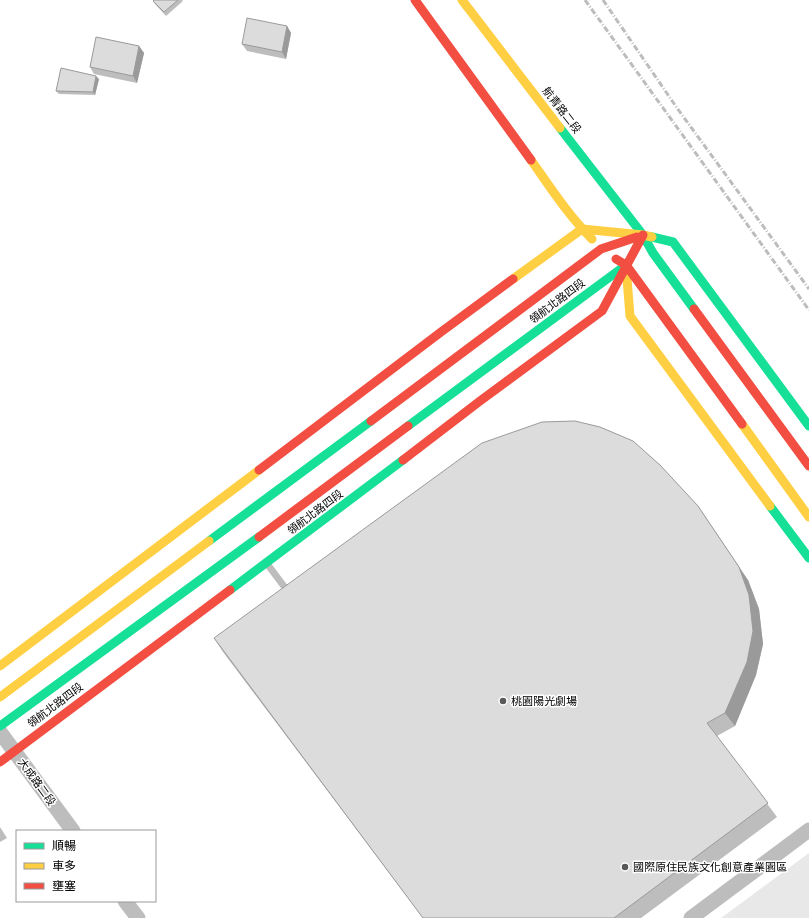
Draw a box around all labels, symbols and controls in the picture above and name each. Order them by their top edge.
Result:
street label: 航青路二段 [540,85,584,136]
street label: 領航北路四段 [527,276,588,326]
street label: 領航北路四段 [285,487,346,537]
street label: 領航北路四段 [25,680,86,730]
place label: 桃園陽光劇場 [511,695,577,708]
marker: 桃園陽光劇場 [498,696,508,706]
street label: 大成路二段 [15,756,58,808]
legend [16,830,156,902]
text: 順暢 [52,839,76,853]
text: 車多 [52,859,76,873]
place label: 國際原住民族文化創意產業園區 [633,861,787,874]
marker: 國際原住民族文化創意產業園區 [620,862,630,872]
text: 壅塞 [52,879,76,893]

